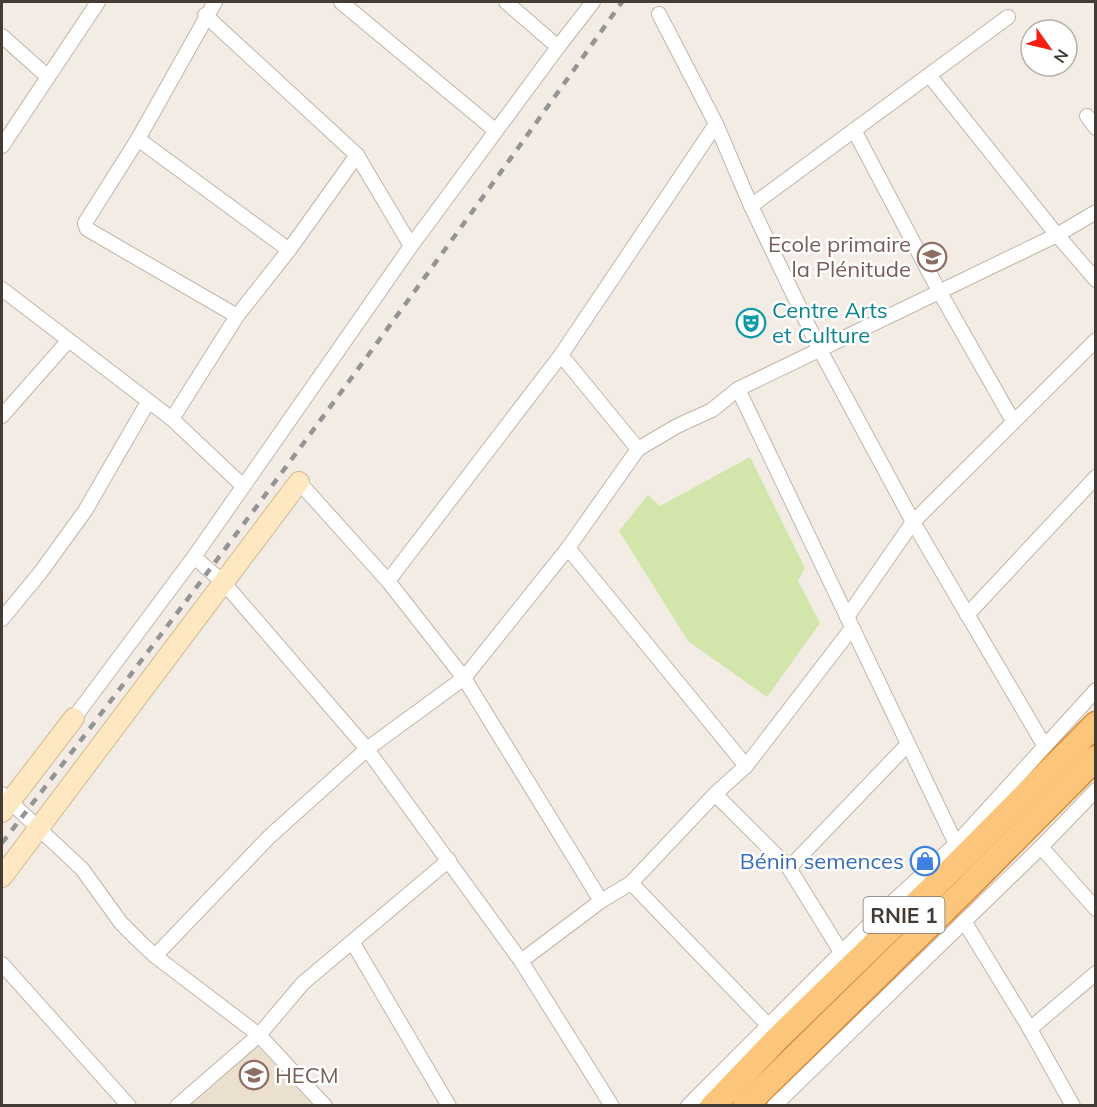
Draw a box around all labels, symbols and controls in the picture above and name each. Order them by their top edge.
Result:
north arrow [1019,18,1079,78]
text: N [1050,46,1073,67]
place label: Ecole primaire la Plénitude [768,230,911,283]
school or university icon: Ecole primaire la Plénitude [916,241,948,273]
place label: Centre Arts et Culture [772,296,888,349]
theatre icon: Centre Arts et Culture [735,307,767,339]
shop icon: Bénin semences [909,845,941,877]
place label: Bénin semences [740,847,904,875]
road number: RNIE 1 [864,897,944,933]
school or university icon: HECM [238,1059,270,1091]
place label: HECM [275,1061,339,1089]

